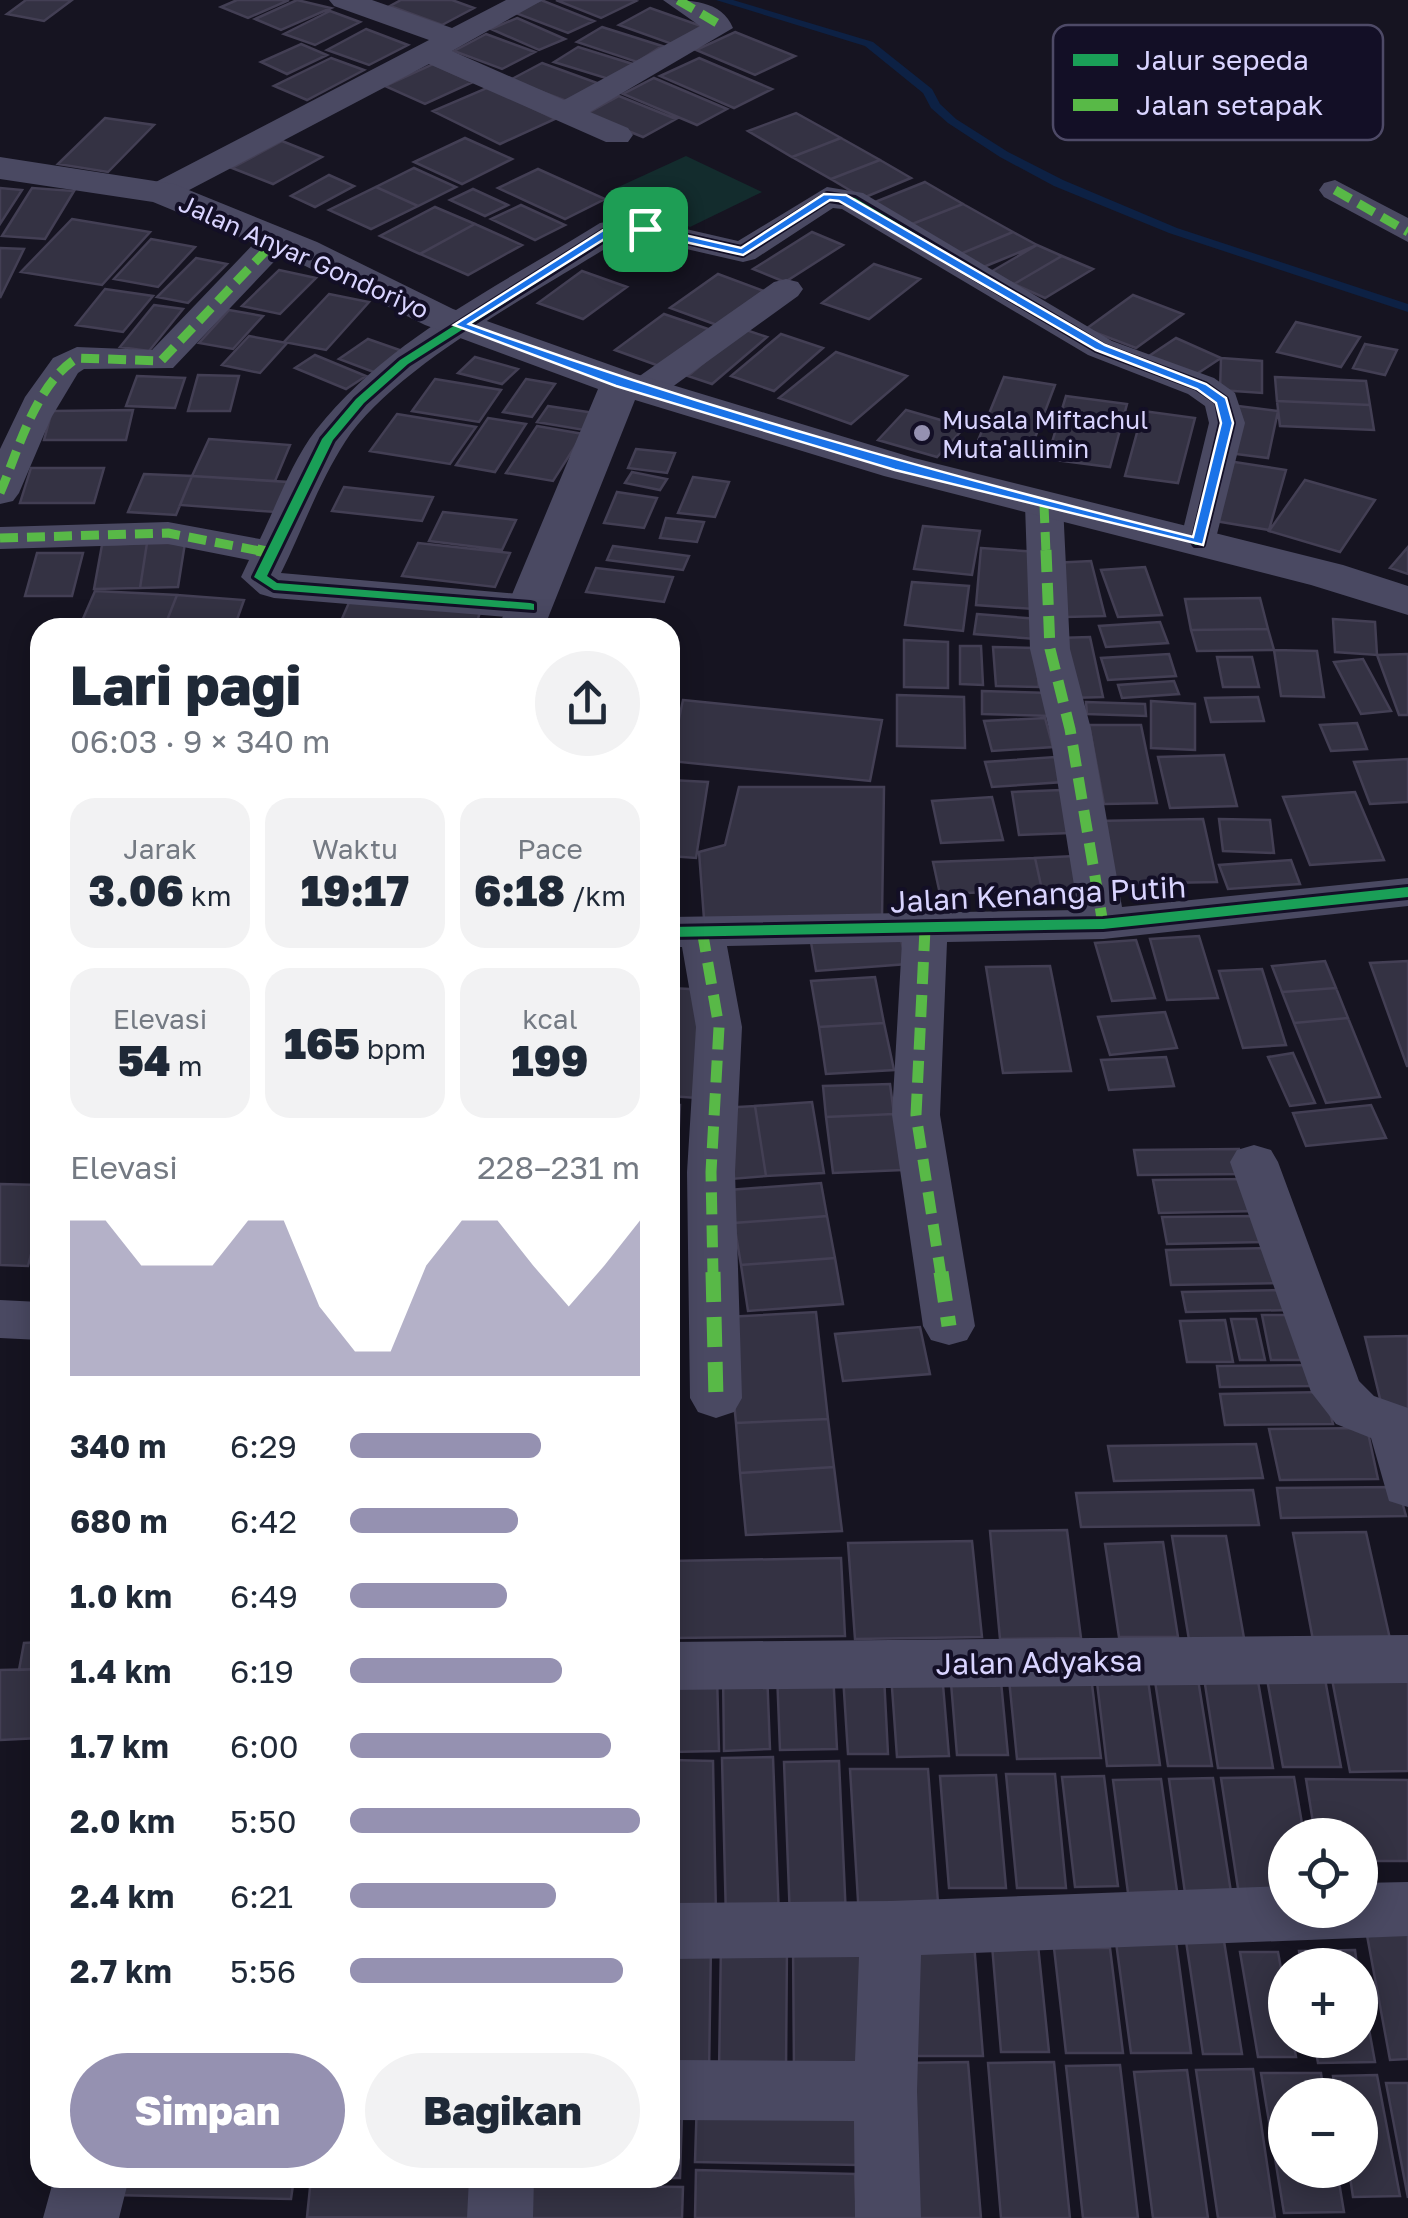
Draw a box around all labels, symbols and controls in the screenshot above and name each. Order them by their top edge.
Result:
legend [1053,25,1383,140]
text: Jalur sepeda [1136,43,1309,76]
text: Jalan setapak [1136,88,1324,121]
street label: Jalan Anyar Gondoriyo [174,187,434,325]
pin [603,187,688,272]
icon: arrive [618,202,673,257]
place label: Musala Miftachul Muta'allimin [942,404,1148,464]
marker: Musala Miftachul Muta'allimin [911,422,933,444]
text: Lari pagi [70,651,301,717]
button: share [535,651,640,756]
text: 06:03 · 9 × 340 m [70,722,330,760]
text: Jarak [123,832,197,865]
text: Waktu [312,832,398,865]
text: Pace [517,832,583,865]
text: 3.06 [89,865,184,915]
text: 19:17 [301,865,409,915]
text: 6:18 [474,865,565,915]
street label: Jalan Kenanga Putih [889,868,1187,920]
text: km [184,879,231,912]
text: /km [565,879,626,912]
text: Elevasi [113,1002,207,1035]
text: kcal [522,1002,578,1035]
text: 165 [284,1018,360,1068]
text: bpm [360,1032,426,1065]
text: 54 [118,1035,171,1085]
text: 199 [512,1035,588,1085]
text: m [171,1049,202,1082]
text: Elevasi [70,1148,178,1186]
text: 228–231 m [477,1148,640,1186]
text: 340 m [70,1427,166,1465]
text: 6:29 [230,1427,297,1465]
text: 680 m [70,1502,168,1540]
text: 6:42 [230,1502,297,1540]
text: 1.0 km [70,1577,172,1615]
text: 6:49 [230,1577,298,1615]
street label: Jalan Adyaksa [935,1642,1143,1682]
text: 1.4 km [70,1652,171,1690]
text: 6:19 [230,1652,294,1690]
text: 1.7 km [70,1727,169,1765]
text: 6:00 [230,1727,299,1765]
text: 2.0 km [70,1802,175,1840]
text: 5:50 [230,1802,297,1840]
map controls [1268,1818,1378,2188]
button: locate [1268,1818,1378,1928]
text: 2.4 km [70,1877,174,1915]
text: 6:21 [230,1877,293,1915]
button: + [1268,1948,1378,2058]
text: 2.7 km [70,1952,172,1990]
text: 5:56 [230,1952,296,1990]
button: Simpan [70,2053,345,2168]
button: Bagikan [365,2053,640,2168]
button: − [1268,2078,1378,2188]

